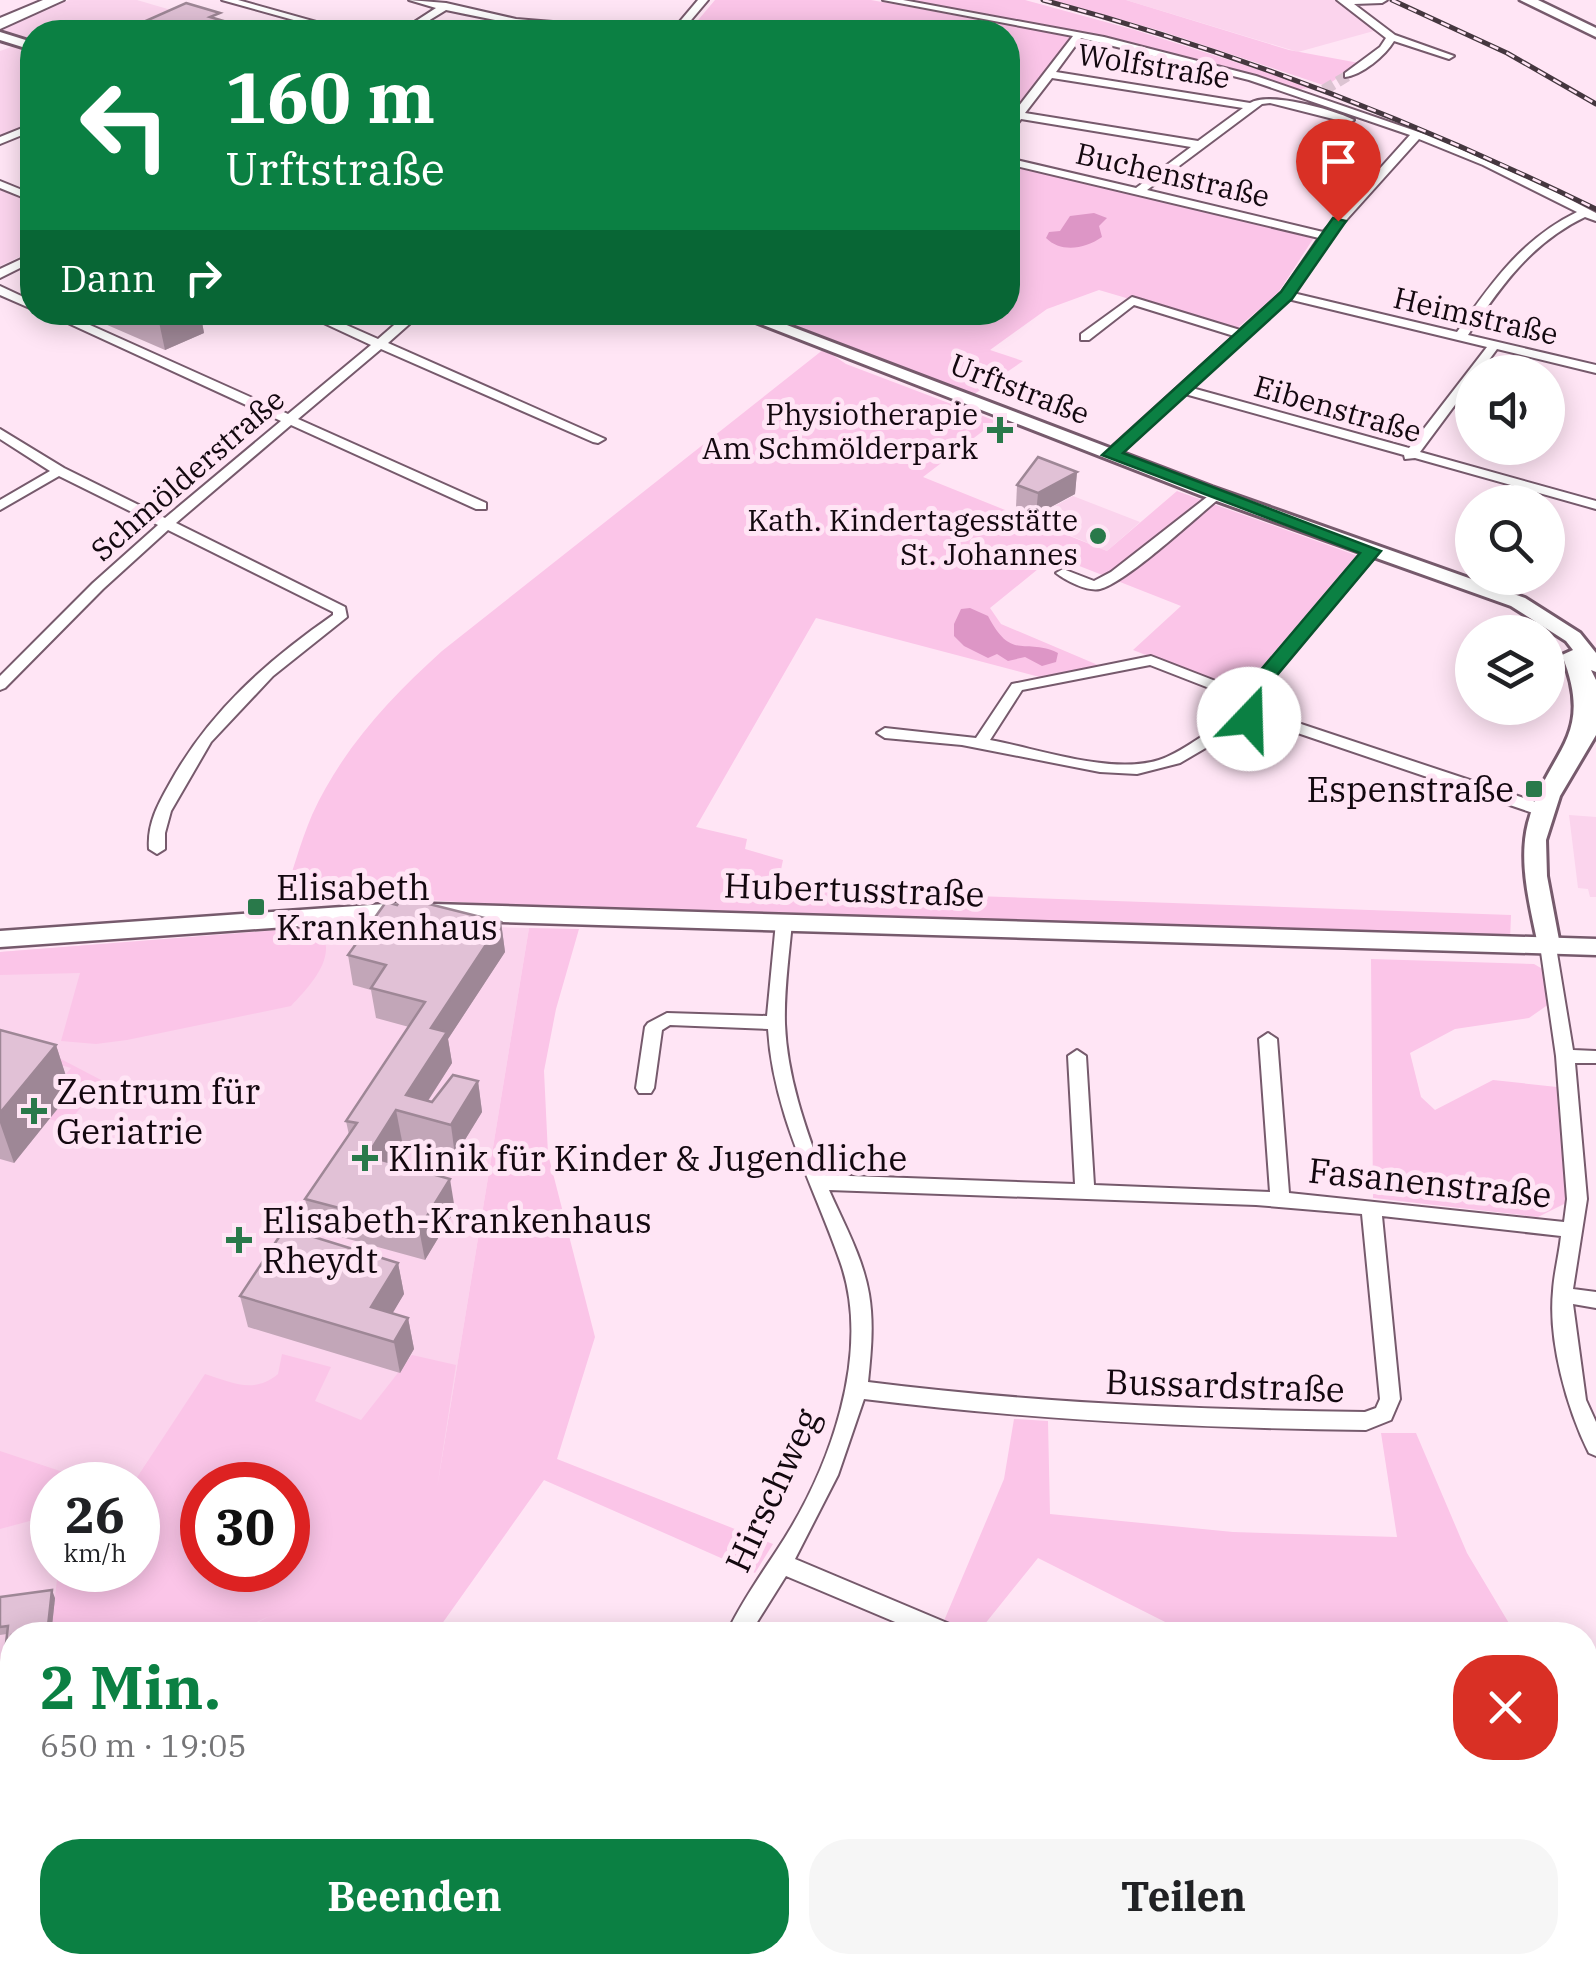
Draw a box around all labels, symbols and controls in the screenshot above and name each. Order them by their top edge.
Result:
street label: Wolfstraße [1075,34,1233,96]
text: 160 m [225,51,435,142]
icon: left [60,60,190,190]
pin [1296,119,1381,222]
street label: Buchenstraße [1072,133,1274,215]
icon: arrive [1311,134,1366,189]
text: Urftstraße [225,139,445,197]
icon: right [176,250,231,305]
text: Dann [60,253,156,302]
street label: Heimstraße [1390,277,1562,353]
street label: Urftstraße [945,344,1095,432]
map controls [1455,355,1565,725]
button: sound [1455,355,1565,465]
street label: Eibenstraße [1250,366,1426,450]
street label: Schmölderstraße [82,379,292,569]
place label: Physiotherapie Am Schmölderpark [702,394,978,467]
marker: Physiotherapie Am Schmölderpark [987,417,1013,443]
button: search [1455,485,1565,595]
place label: Kath. Kindertagesstätte St. Johannes [747,500,1078,573]
marker: Kath. Kindertagesstätte St. Johannes [1087,525,1109,547]
button: layers [1455,615,1565,725]
position arrow [1197,667,1301,771]
place label: Espenstraße [1307,766,1514,812]
marker: Espenstraße [1523,778,1545,800]
street label: Hubertusstraße [723,861,985,917]
place label: Elisabeth Krankenhaus [276,864,498,950]
marker: Elisabeth Krankenhaus [245,896,267,918]
place label: Zentrum für Geriatrie [56,1068,261,1154]
marker: Zentrum für Geriatrie [21,1098,47,1124]
place label: Klinik für Kinder & Jugendliche [388,1135,907,1181]
marker: Klinik für Kinder & Jugendliche [352,1145,378,1171]
street label: Fasanenstraße [1306,1146,1554,1218]
place label: Elisabeth-Krankenhaus Rheydt [262,1197,652,1283]
marker: Elisabeth-Krankenhaus Rheydt [226,1227,252,1253]
street label: Bussardstraße [1104,1358,1346,1412]
street label: Hirschweg [714,1401,830,1579]
speed limit sign: 30 [180,1462,310,1592]
text: 26 [65,1482,125,1547]
text: km/h [63,1536,127,1569]
text: 2 Min. [40,1647,221,1726]
button: close [1453,1655,1558,1760]
text: 650 m · 19:05 [40,1724,247,1766]
button: Beenden [40,1839,789,1954]
button: Teilen [809,1839,1558,1954]

